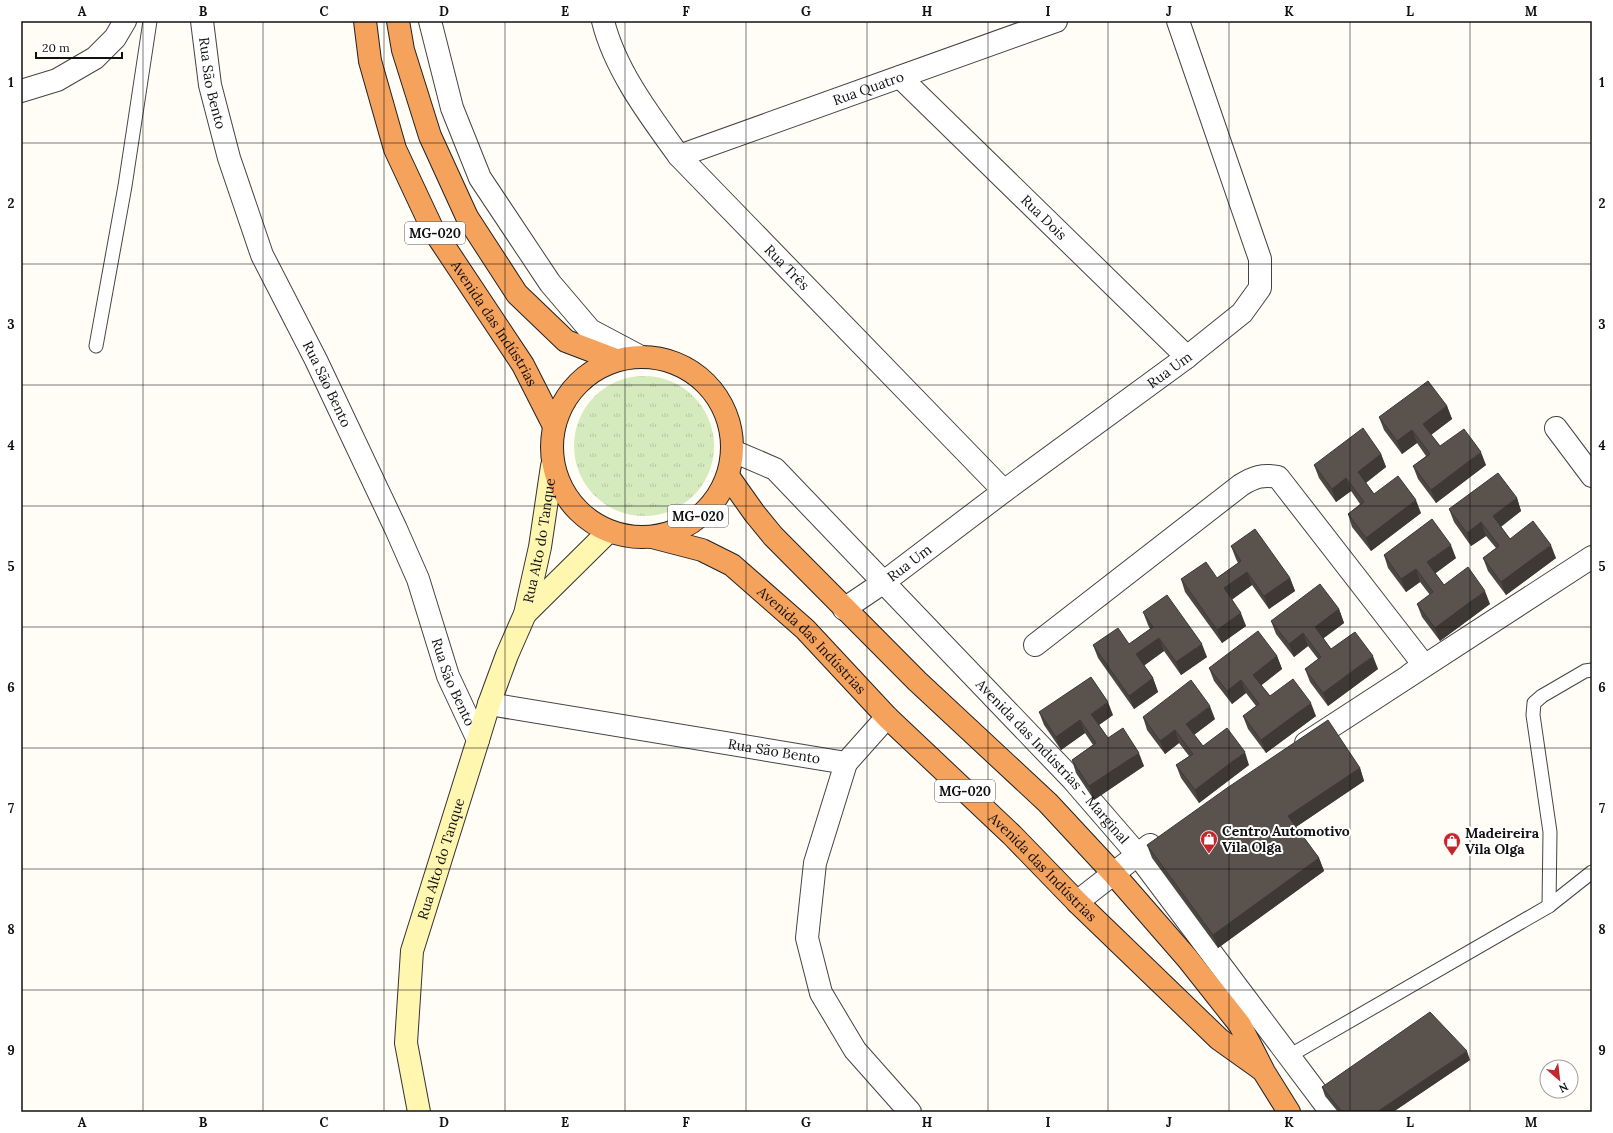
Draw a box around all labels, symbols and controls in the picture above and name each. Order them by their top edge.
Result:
text: A [78,3,87,20]
text: B [199,3,208,20]
text: C [320,3,329,20]
text: D [439,3,449,20]
text: E [561,3,569,20]
text: F [682,3,690,20]
text: G [801,3,811,20]
text: H [922,3,932,20]
text: I [1045,3,1051,20]
text: J [1166,3,1172,20]
text: K [1284,3,1294,20]
text: L [1406,3,1414,20]
text: M [1525,3,1538,20]
scale bar [36,34,122,60]
street label: Rua São Bento [195,36,230,131]
text: 20 m [42,40,70,55]
street label: Rua Quatro [830,67,906,109]
text: 1 [8,74,14,91]
text: 1 [1599,74,1605,91]
street label: Rua Dois [1017,191,1071,244]
text: 2 [8,195,15,212]
text: 2 [1599,195,1606,212]
road number: MG-020 [405,222,465,244]
street label: Rua Três [761,241,813,294]
street label: Avenida das Indústrias [447,256,541,389]
text: 3 [7,316,15,333]
text: 3 [1598,316,1606,333]
street label: Rua São Bento [299,338,355,430]
street label: Rua Um [1144,347,1196,392]
text: 4 [7,437,15,454]
text: 4 [1598,437,1606,454]
street label: Rua Alto do Tanque [519,476,559,605]
road number: MG-020 [668,505,728,527]
street label: Rua Um [883,540,935,585]
text: 5 [7,558,15,575]
text: 5 [1598,558,1606,575]
street label: Avenida das Indústrias [753,582,870,698]
street label: Rua São Bento [428,636,479,729]
street label: Avenida das Indústrias - Marginal [971,675,1133,848]
text: 6 [7,679,15,696]
text: 6 [1598,679,1606,696]
street label: Rua São Bento [727,735,822,768]
road number: MG-020 [935,780,995,802]
street label: Rua Alto do Tanque [413,795,468,922]
text: 7 [8,800,14,817]
text: 7 [1599,800,1605,817]
street label: Avenida das Indústrias [984,808,1101,925]
place label: Centro Automotivo Vila Olga [1222,822,1350,856]
place label: Madeireira Vila Olga [1465,824,1540,858]
shop icon: Centro Automotivo Vila Olga [1199,829,1219,854]
shop icon: Madeireira Vila Olga [1442,831,1462,856]
text: 8 [7,921,15,938]
text: 8 [1598,921,1606,938]
text: 9 [7,1042,15,1059]
text: 9 [1598,1042,1606,1059]
north arrow [1539,1059,1579,1099]
text: N [1556,1080,1571,1096]
text: A [78,1114,87,1131]
text: B [199,1114,208,1131]
text: C [320,1114,329,1131]
text: D [439,1114,449,1131]
text: E [561,1114,569,1131]
text: F [682,1114,690,1131]
text: G [801,1114,811,1131]
text: H [922,1114,932,1131]
text: I [1045,1114,1051,1131]
text: J [1166,1114,1172,1131]
text: K [1284,1114,1294,1131]
text: L [1406,1114,1414,1131]
text: M [1525,1114,1538,1131]

